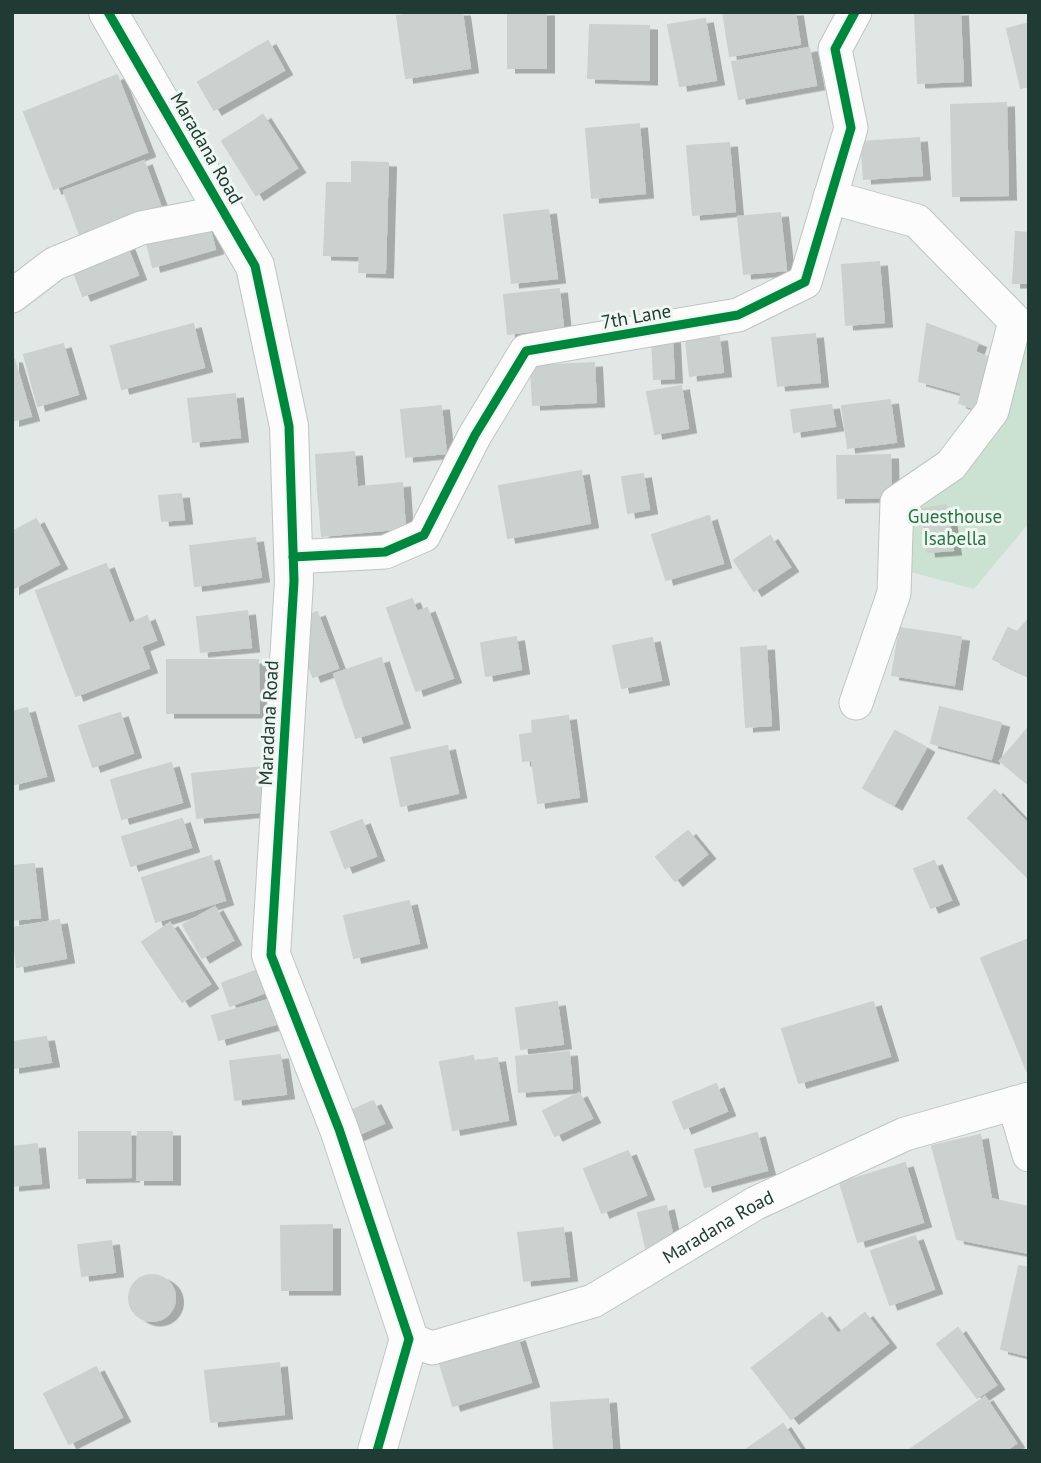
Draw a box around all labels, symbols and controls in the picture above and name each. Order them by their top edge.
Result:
street label: Maradana Road [165,88,249,208]
street label: 7th Lane [599,298,673,334]
park label: Guesthouse Isabella [908,504,1002,550]
street label: Maradana Road [253,660,283,786]
street label: Maradana Road [658,1185,777,1269]

